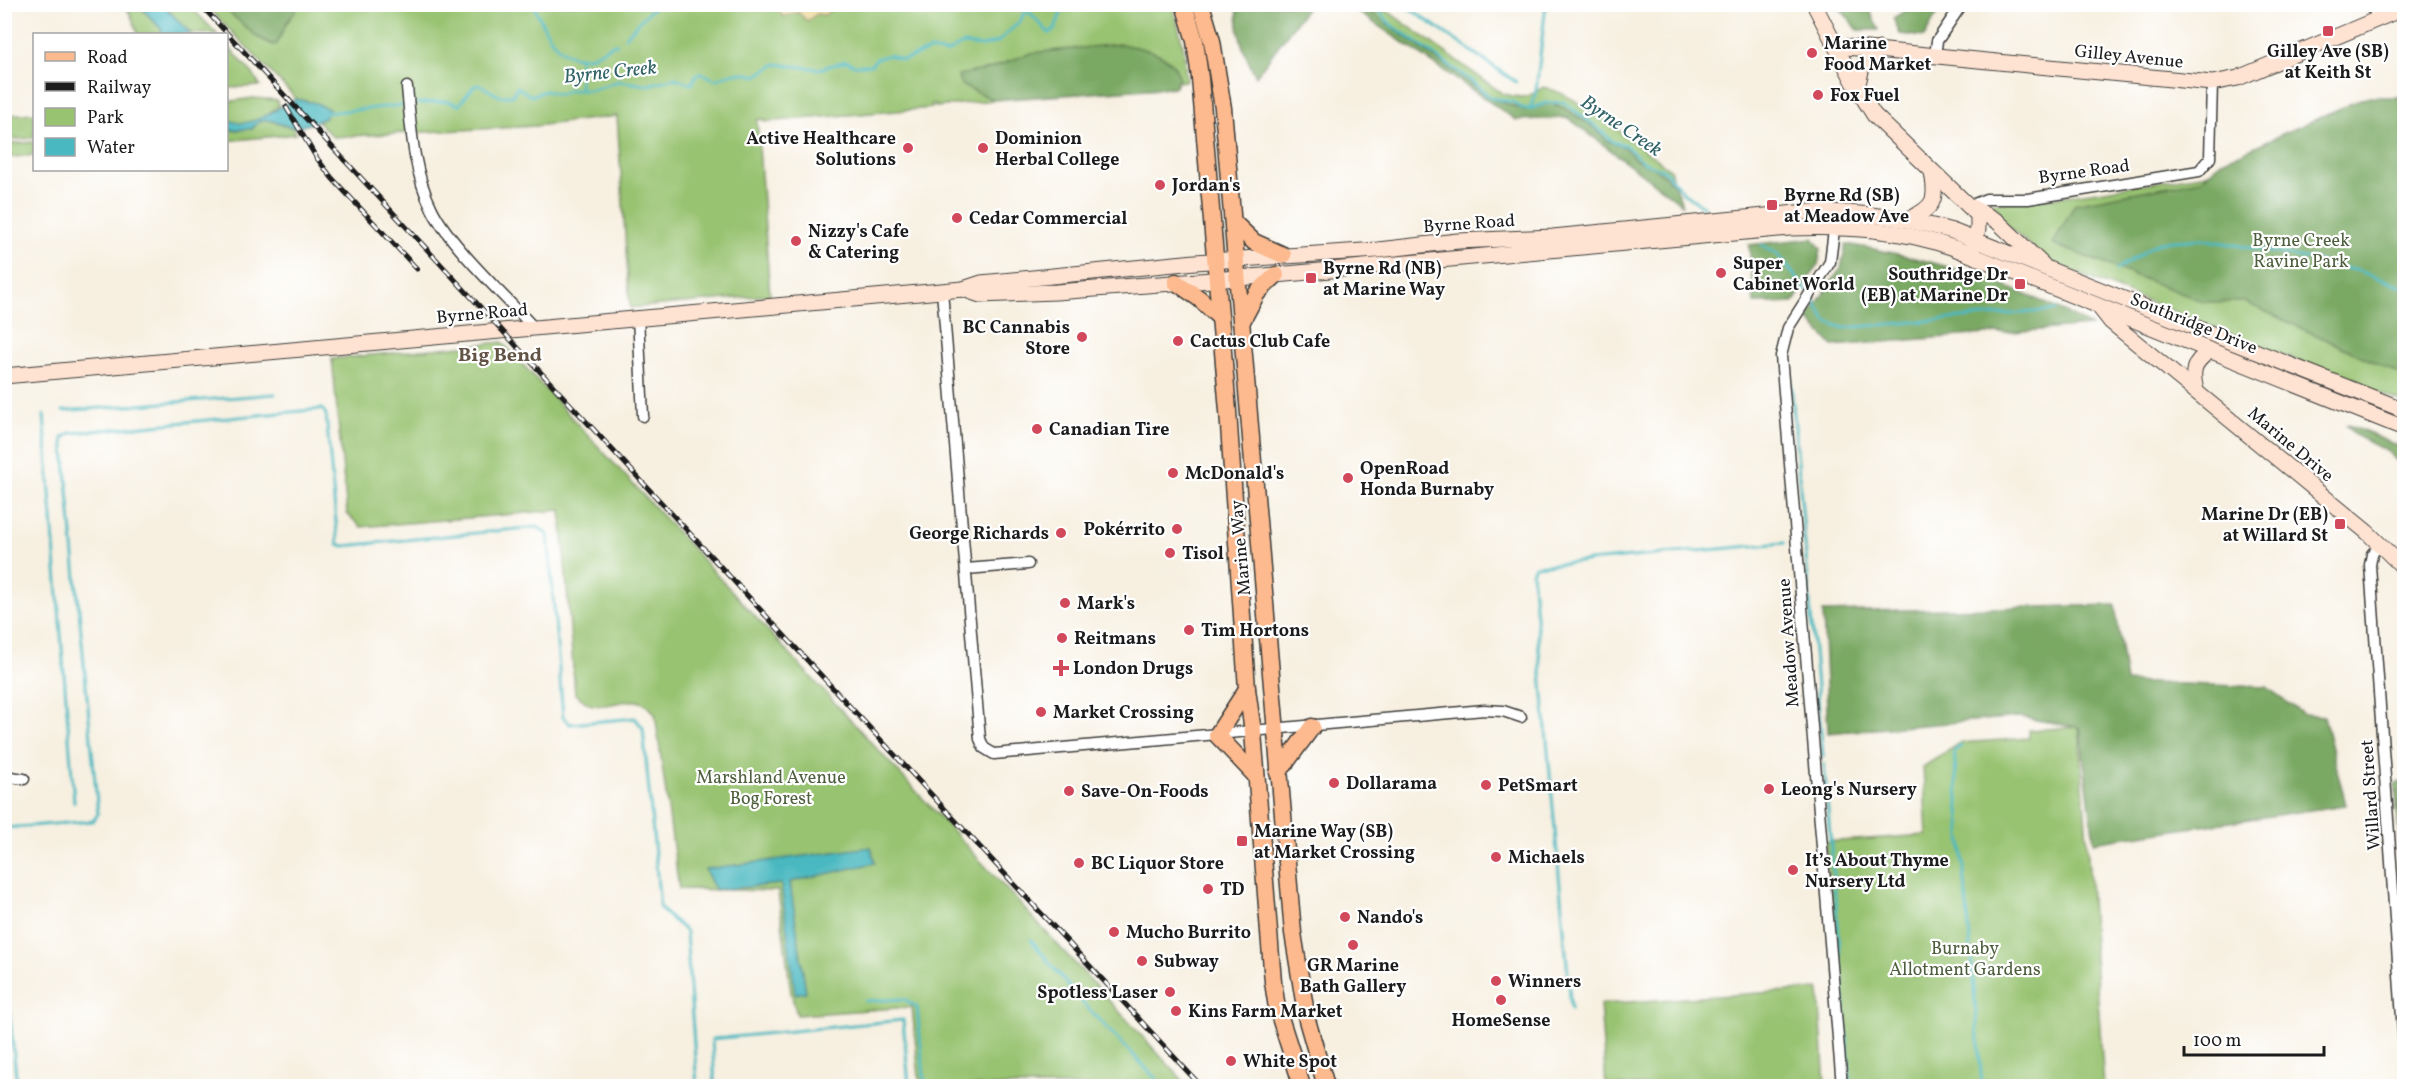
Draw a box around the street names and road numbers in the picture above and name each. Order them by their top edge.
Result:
street label: Gilley Avenue [2073,39,2185,76]
street label: Byrne Road [2037,154,2132,191]
street label: Byrne Road [1422,209,1516,240]
street label: Southridge Drive [2126,287,2261,361]
street label: Byrne Road [435,298,529,331]
street label: Marine Drive [2242,402,2338,489]
street label: Marine Way [1225,499,1258,597]
street label: Meadow Avenue [1773,578,1806,708]
street label: Willard Street [2355,739,2388,851]

